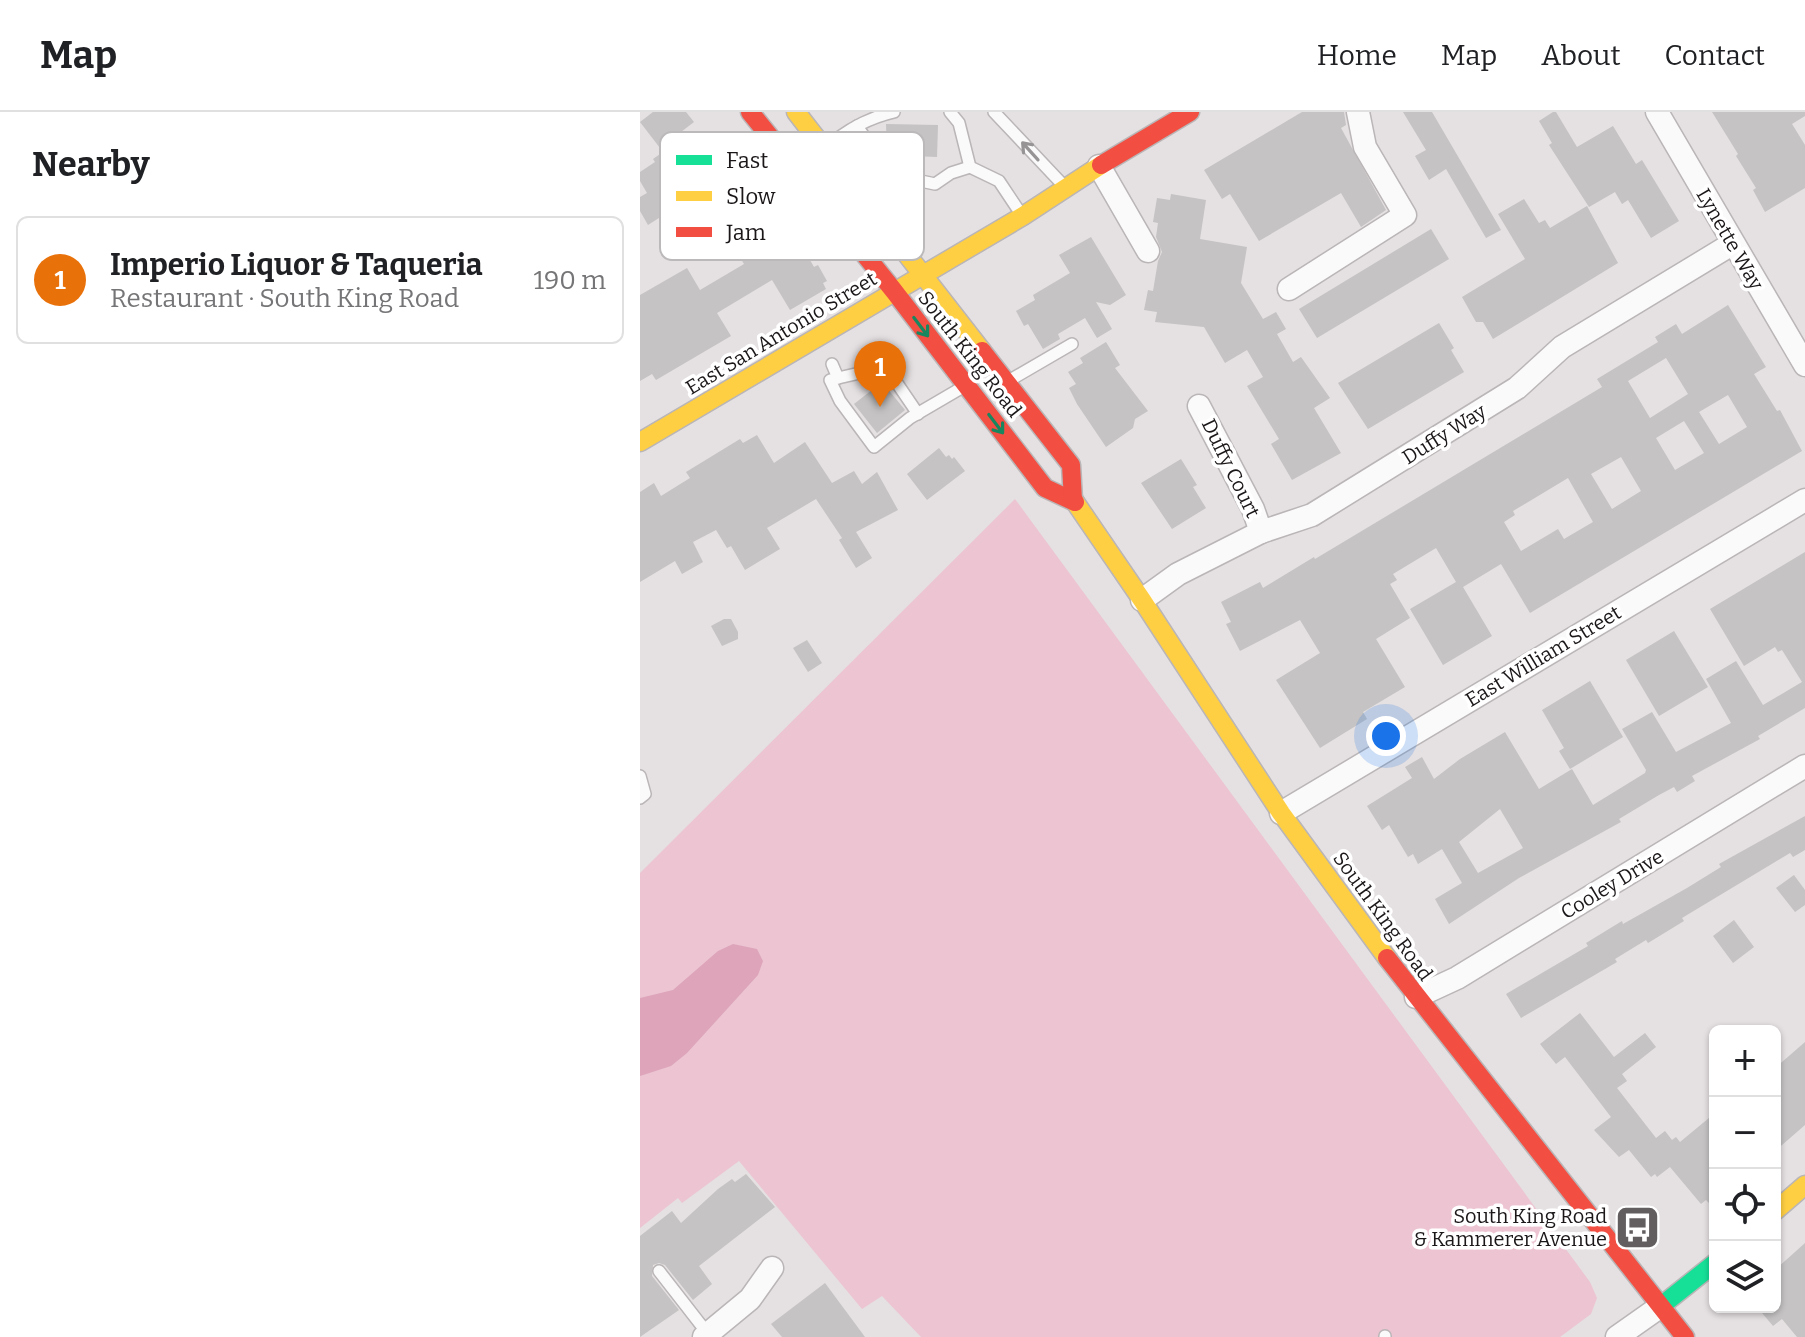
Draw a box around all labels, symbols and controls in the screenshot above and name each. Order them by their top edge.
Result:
text: Map [40,32,117,78]
text: Home [1317,39,1397,72]
text: Map [1441,39,1497,72]
text: About [1541,39,1621,72]
text: Contact [1665,39,1765,72]
legend [660,132,924,260]
one-way arrow [1021,142,1039,162]
text: Nearby [32,144,150,185]
text: Fast [726,147,768,174]
text: Slow [726,183,776,210]
street label: Lynette Way [1691,184,1769,294]
text: Jam [725,219,766,246]
text: Imperio Liquor & Taqueria [110,247,483,283]
text: 1 [54,265,66,296]
text: 190 m [534,265,606,296]
street label: East San Antonio Street [681,266,881,400]
text: Restaurant · South King Road [110,283,459,314]
street label: South King Road [913,286,1027,422]
one-way arrow [913,316,930,337]
pin: 1 [854,341,906,407]
street label: Duffy Way [1398,399,1491,469]
one-way arrow [988,413,1005,435]
street label: Duffy Court [1197,415,1265,521]
street label: East William Street [1461,600,1625,712]
your location [1366,716,1406,756]
street label: Cooley Drive [1556,844,1668,924]
street label: South King Road [1328,847,1438,985]
map controls [1709,1025,1781,1313]
button: + [1709,1025,1781,1097]
button: − [1709,1097,1781,1169]
button: locate [1709,1169,1781,1241]
bus stop icon: South King Road & Kammerer Avenue [1614,1203,1662,1251]
place label: South King Road & Kammerer Avenue [1413,1204,1607,1251]
button: layers [1709,1241,1781,1313]

